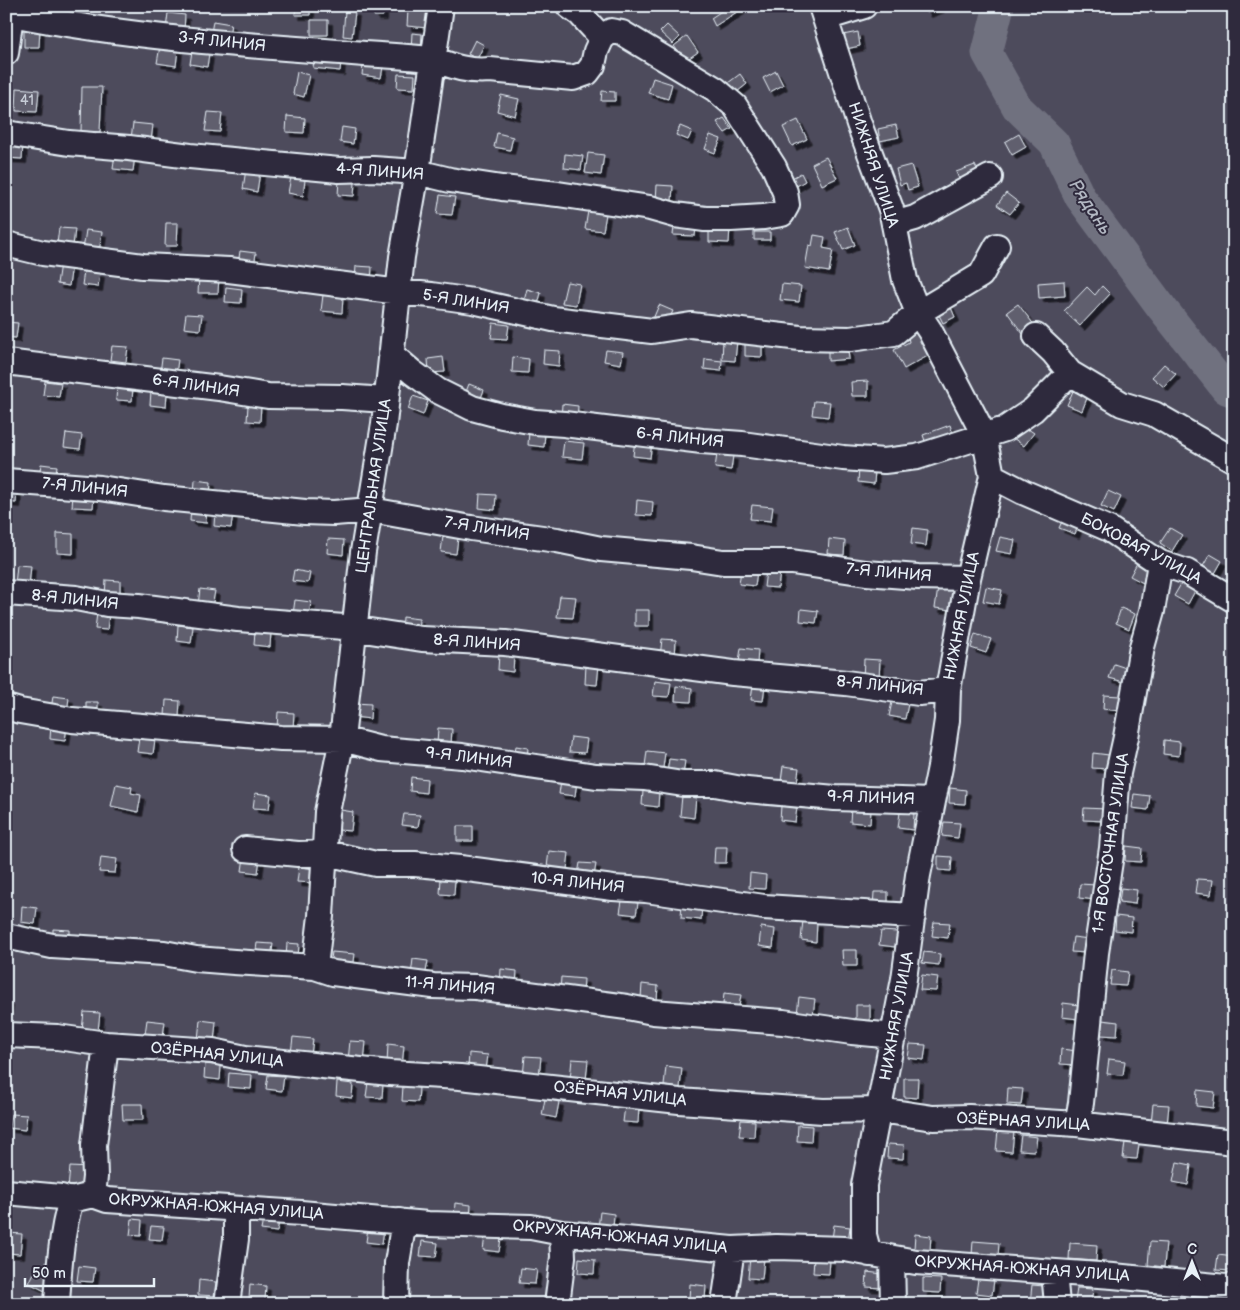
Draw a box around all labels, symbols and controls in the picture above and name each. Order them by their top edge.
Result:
street label: 3-Я ЛИНИЯ [177,28,267,56]
house number: 41 [20,92,34,109]
street label: НИЖНЯЯ УЛИЦА [844,100,902,230]
street label: 4-Я ЛИНИЯ [335,159,425,185]
water label: Рядань [1064,175,1116,239]
street label: 5-Я ЛИНИЯ [421,286,511,318]
street label: 6-Я ЛИНИЯ [151,370,241,402]
street label: ЦЕНТРАЛЬНАЯ УЛИЦА [352,397,396,574]
street label: 6-Я ЛИНИЯ [635,424,725,452]
street label: 7-Я ЛИНИЯ [41,474,129,502]
street label: БОКОВАЯ УЛИЦА [1077,509,1205,589]
street label: 7-Я ЛИНИЯ [443,513,531,545]
street label: НИЖНЯЯ УЛИЦА [940,550,984,682]
street label: 7-Я ЛИНИЯ [845,560,933,586]
street label: 8-Я ЛИНИЯ [30,586,120,614]
street label: 8-Я ЛИНИЯ [433,630,521,656]
street label: 8-Я ЛИНИЯ [835,672,925,700]
street label: 9-Я ЛИНИЯ [424,743,514,773]
street label: 1-Я ВОСТОЧНАЯ УЛИЦА [1089,751,1133,934]
street label: 9-Я ЛИНИЯ [827,787,915,809]
street label: 10-Я ЛИНИЯ [530,869,626,897]
street label: НИЖНЯЯ УЛИЦА [876,950,918,1082]
street label: 11-Я ЛИНИЯ [404,973,496,999]
street label: ОЗЁРНАЯ УЛИЦА [150,1038,285,1071]
street label: ОЗЁРНАЯ УЛИЦА [553,1077,688,1110]
street label: ОЗЁРНАЯ УЛИЦА [956,1108,1090,1135]
street label: ОКРУЖНАЯ-ЮЖНАЯ УЛИЦА [108,1190,324,1224]
street label: ОКРУЖНАЯ-ЮЖНАЯ УЛИЦА [512,1216,728,1258]
north arrow [1168,1238,1218,1288]
text: С [1187,1241,1197,1258]
street label: ОКРУЖНАЯ-ЮЖНАЯ УЛИЦА [914,1252,1130,1286]
scale bar [25,1255,154,1287]
text: 50 m [32,1264,66,1283]

